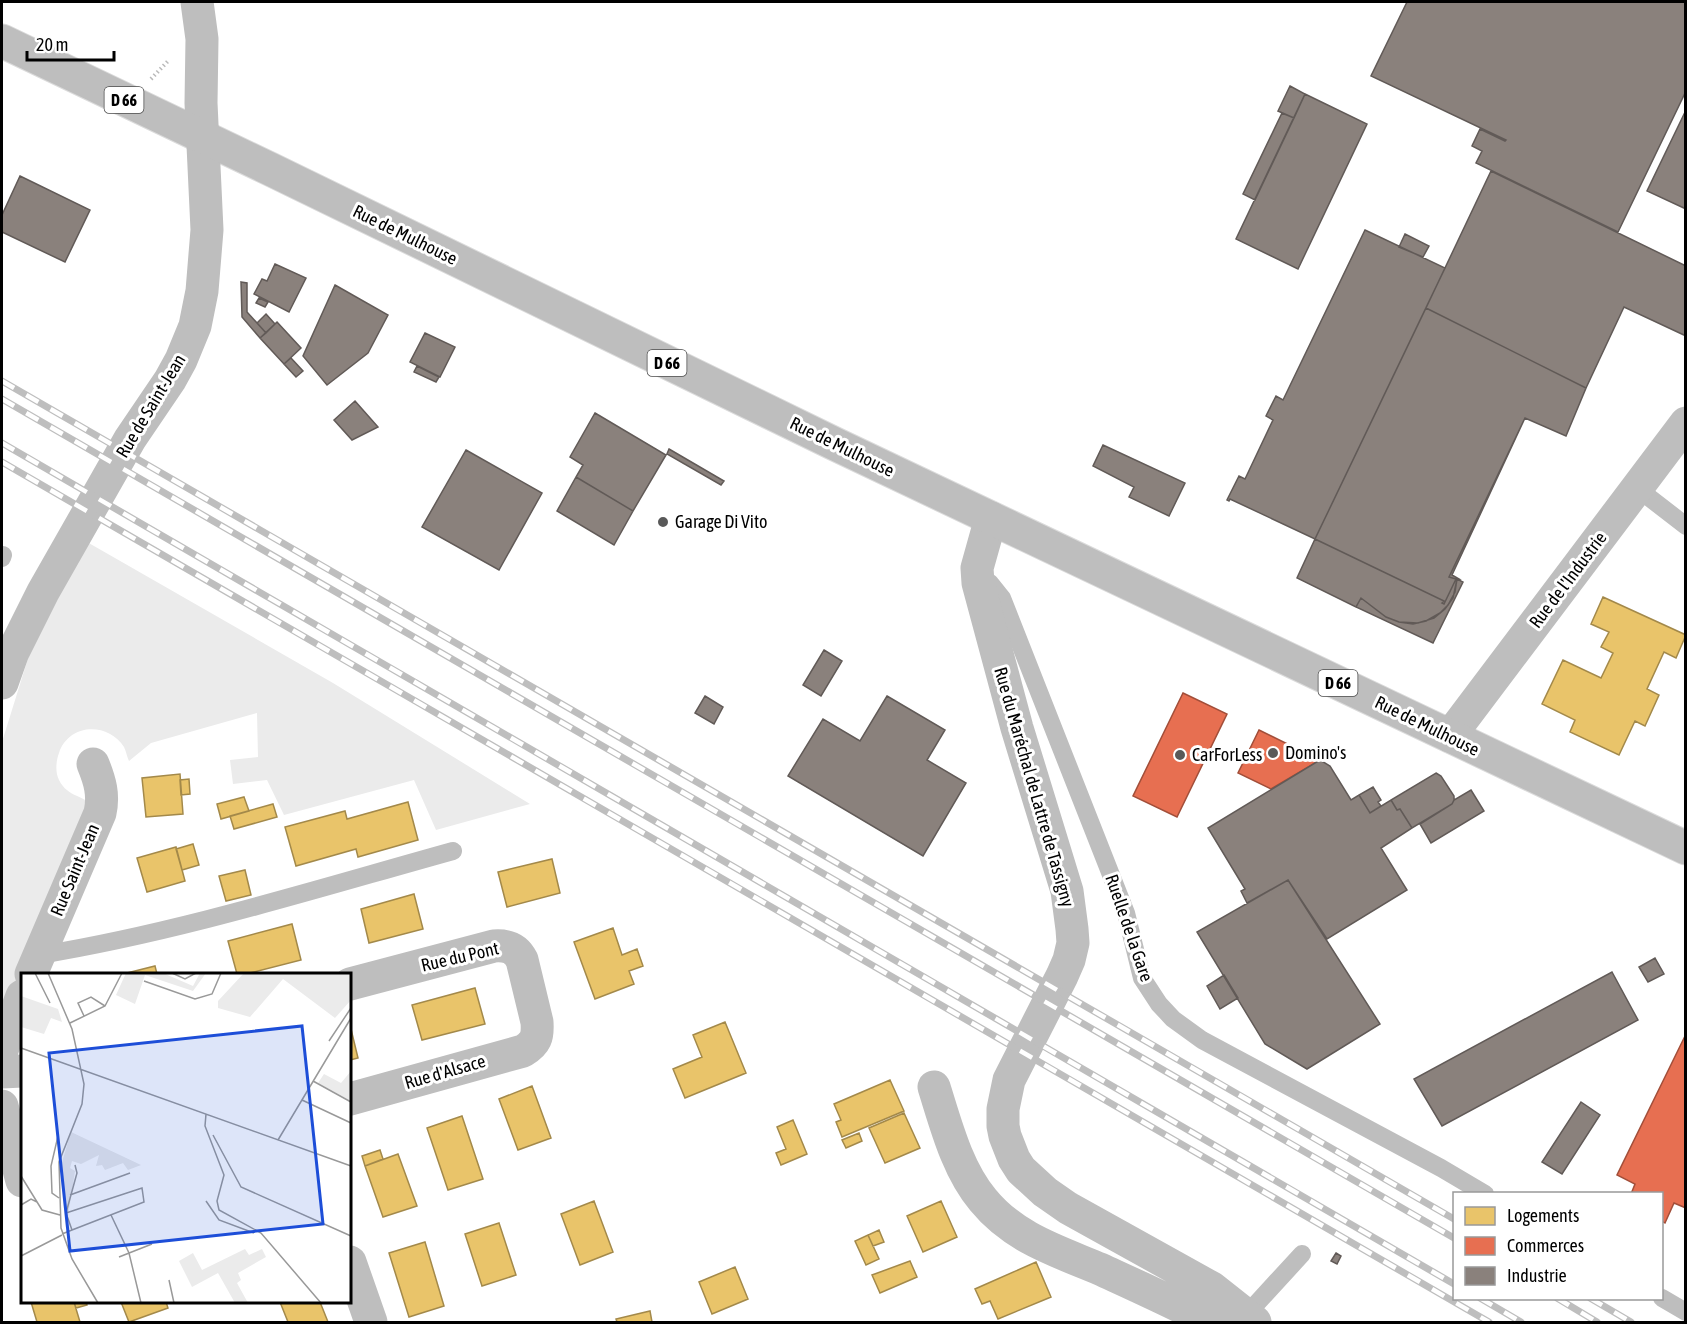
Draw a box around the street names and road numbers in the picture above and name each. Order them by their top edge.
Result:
road number: D 66 [104,87,144,113]
street label: Rue de Mulhouse [350,200,461,269]
street label: Rue de Saint-Jean [111,350,190,461]
road number: D 66 [648,350,686,376]
street label: Rue de Mulhouse [787,412,898,481]
street label: Rue de l'Industrie [1525,527,1611,632]
street label: Rue du Maréchal de Lattre de Tassigny [990,664,1079,909]
road number: D 66 [1318,670,1358,696]
street label: Rue de Mulhouse [1372,691,1483,760]
street label: Rue Saint-Jean [46,821,103,919]
street label: Ruelle de la Gare [1101,871,1158,984]
street label: Rue du Pont [419,937,501,976]
street label: Rue d'Alsace [402,1050,488,1093]

